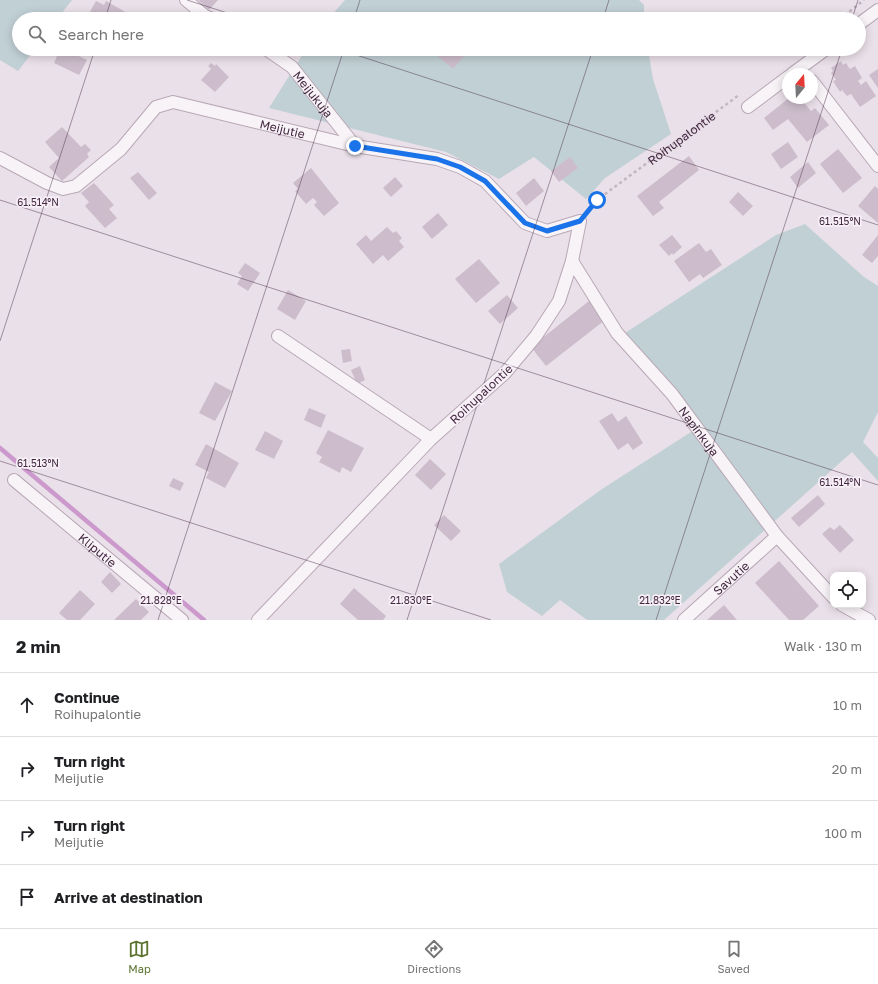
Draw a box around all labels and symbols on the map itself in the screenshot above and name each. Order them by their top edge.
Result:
street label: Meijukuja [290,68,336,120]
north arrow [782,68,818,104]
street label: Roihupalontie [644,108,718,168]
street label: Meijutie [258,116,307,141]
route end [346,137,364,155]
route start [588,191,606,209]
text: 61.514°N [17,196,59,208]
text: 61.515°N [819,215,861,227]
street label: Roihupalontie [446,361,516,427]
street label: Napinkuja [676,403,723,459]
text: 61.513°N [17,457,59,469]
text: 61.514°N [819,476,861,488]
street label: Kliputie [76,530,120,570]
street label: Savutie [710,558,752,598]
text: 21.828°E [140,594,182,606]
text: 21.830°E [390,594,432,606]
text: 21.832°E [639,594,681,606]

